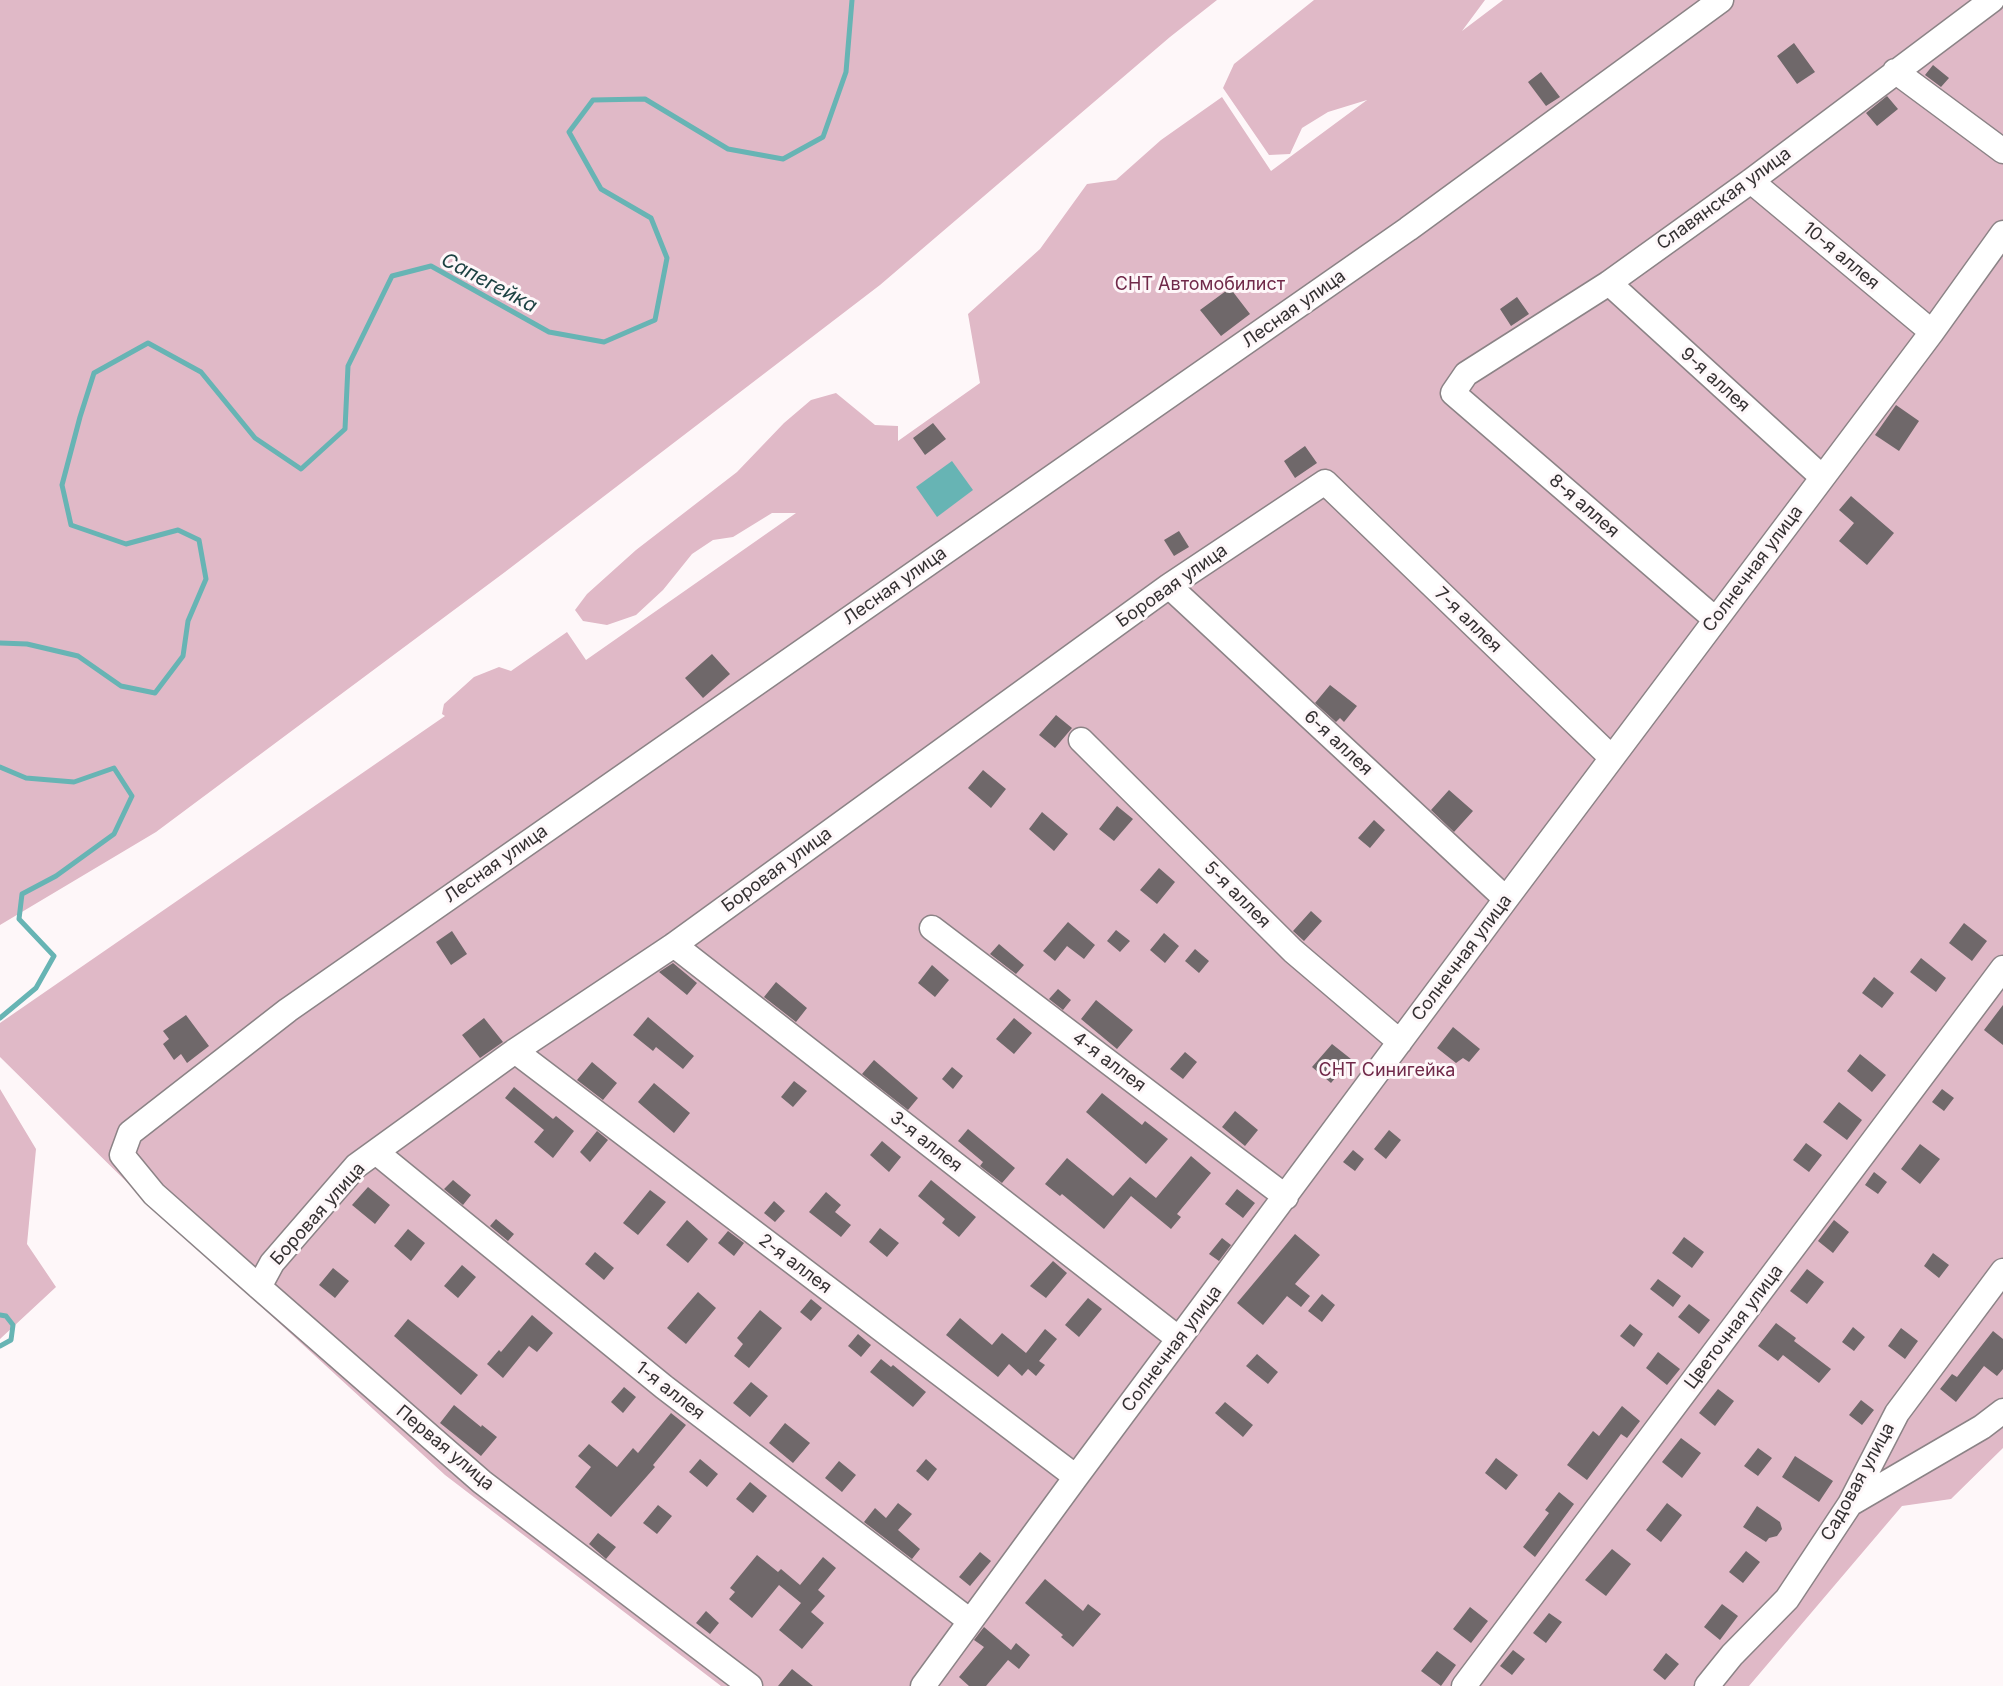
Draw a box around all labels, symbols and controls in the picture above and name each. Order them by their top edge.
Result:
street label: Славянская улица [1653,143,1795,255]
street label: 10-я аллея [1798,218,1884,294]
water label: Сапегейка [437,248,541,318]
street label: Лесная улица [1238,265,1350,353]
park label: СНТ Автомобилист [1115,274,1285,296]
street label: 9-я аллея [1676,343,1754,417]
street label: 8-я аллея [1545,470,1623,542]
street label: Солнечная улица [1698,501,1808,637]
street label: Боровая улица [1112,540,1232,632]
street label: Лесная улица [839,542,951,630]
street label: 7-я аллея [1430,583,1506,657]
street label: 6-я аллея [1299,706,1377,780]
street label: Лесная улица [440,820,552,908]
street label: Боровая улица [718,823,836,917]
street label: 5-я аллея [1199,857,1275,933]
street label: Солнечная улица [1407,890,1517,1026]
street label: 4-я аллея [1068,1027,1150,1097]
park label: СНТ Синигейка [1319,1060,1455,1082]
street label: 3-я аллея [886,1107,966,1177]
street label: Боровая улица [266,1158,370,1270]
street label: 2-я аллея [754,1230,836,1298]
street label: Цветочная улица [1680,1261,1788,1393]
street label: Солнечная улица [1117,1281,1227,1417]
street label: 1-я аллея [631,1357,709,1425]
street label: Первая улица [392,1401,498,1495]
street label: Садовая улица [1817,1419,1899,1545]

